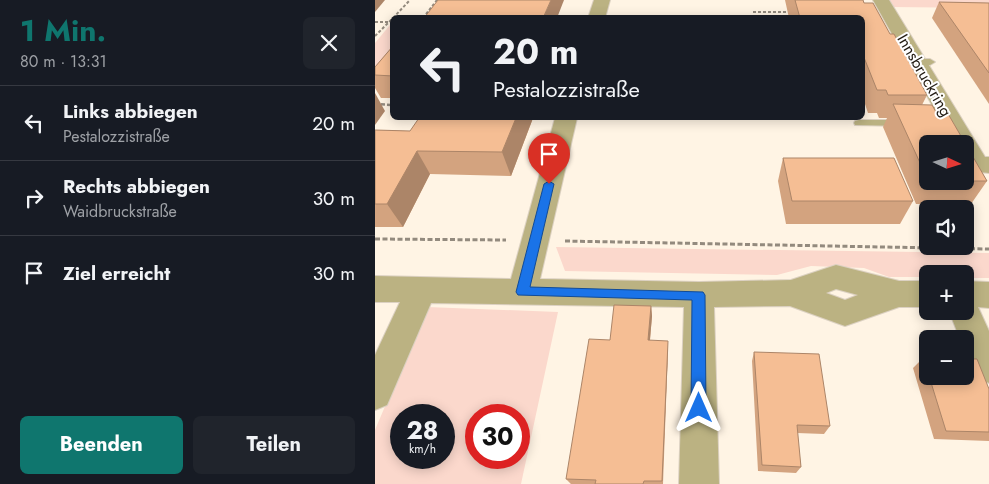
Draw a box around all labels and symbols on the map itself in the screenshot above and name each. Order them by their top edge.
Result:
street label: Innsbruckring [892,30,958,121]
pin [528,133,570,184]
north arrow [919,135,974,190]
position arrow [672,381,724,433]
speed limit sign: 30 [465,404,530,469]

